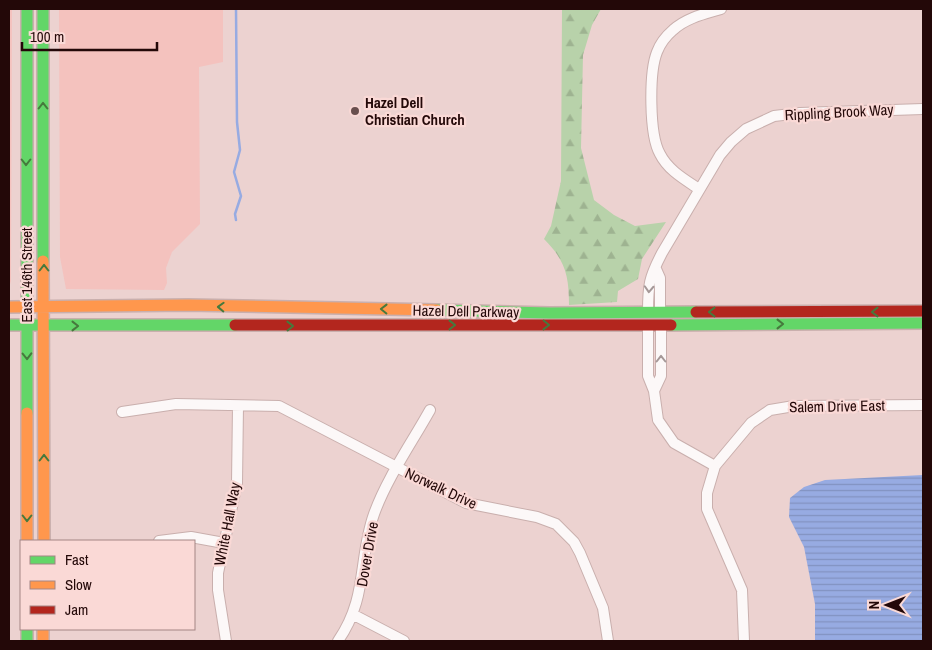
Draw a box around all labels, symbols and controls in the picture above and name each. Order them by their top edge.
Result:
scale bar [22,20,158,52]
text: 100 m [30,26,64,47]
place label: Hazel Dell Christian Church [365,92,465,130]
street label: Rippling Brook Way [784,99,895,125]
one-way arrow [38,101,48,109]
marker: Hazel Dell Christian Church [349,105,361,117]
one-way arrow [21,159,31,167]
street label: East 146th Street [16,227,37,323]
one-way arrow [39,264,49,272]
one-way arrow [643,286,654,294]
street label: Hazel Dell Parkway [413,300,520,322]
one-way arrow [217,301,225,312]
one-way arrow [379,304,387,314]
one-way arrow [708,307,716,317]
one-way arrow [870,307,878,317]
one-way arrow [776,319,784,329]
one-way arrow [449,320,457,330]
one-way arrow [542,320,550,330]
one-way arrow [72,321,79,331]
one-way arrow [286,321,294,331]
one-way arrow [22,352,32,360]
one-way arrow [656,355,666,363]
street label: Salem Drive East [789,395,886,417]
one-way arrow [39,453,49,461]
street label: Norwalk Drive [402,462,481,514]
street label: White Hall Way [209,480,246,567]
one-way arrow [22,514,32,522]
street label: Dover Drive [351,520,383,588]
legend [20,540,195,630]
text: Fast [65,549,89,570]
text: Slow [65,574,92,595]
north arrow [862,580,912,630]
text: Jam [65,599,88,620]
text: N [865,601,883,609]

